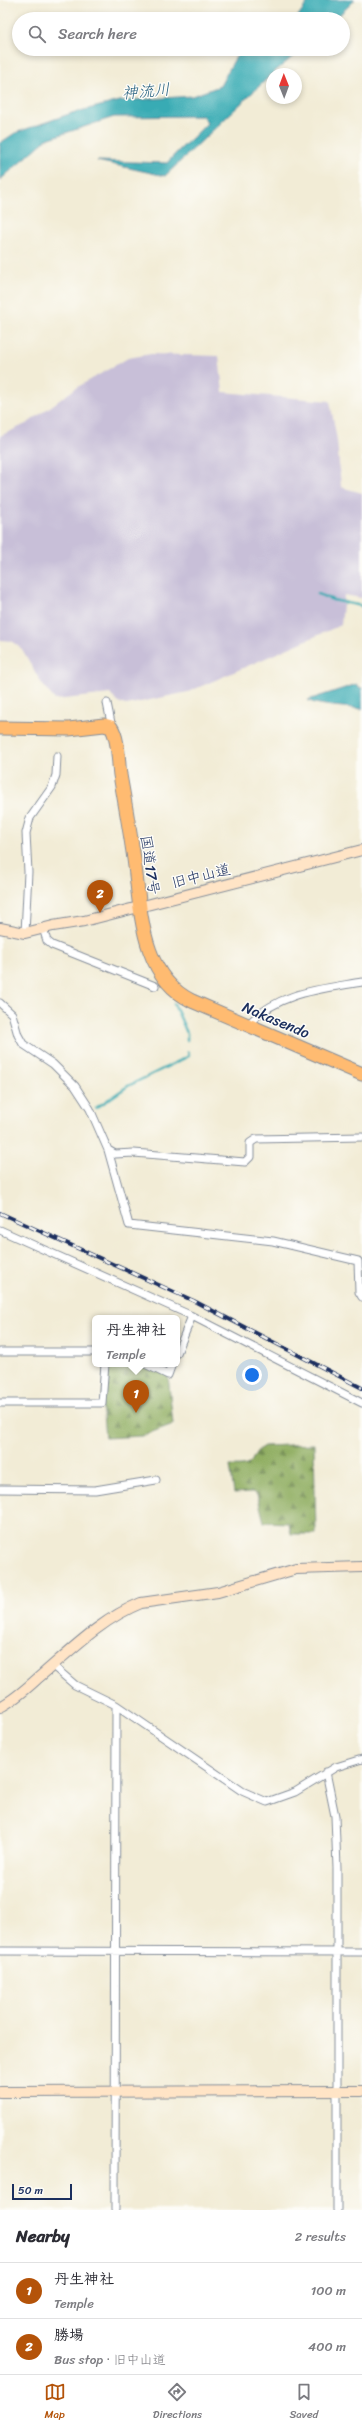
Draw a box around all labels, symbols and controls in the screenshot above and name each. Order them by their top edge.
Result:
search box [12,12,350,56]
text: Search here [58,21,137,47]
icon: search [26,23,48,45]
north arrow [266,68,302,104]
water label: 神流川 [121,74,171,108]
street label: 国道17号 [133,833,167,897]
street label: 旧中山道 [169,856,233,896]
pin: 2 [87,880,113,913]
street label: Nakasendo [238,994,314,1046]
popup [92,1315,180,1367]
text: 丹生神社 [106,1317,166,1343]
text: Temple [106,1343,146,1366]
your location [242,1365,262,1385]
pin: 1 [123,1380,149,1413]
text: 50 m [18,2181,43,2200]
scale bar [12,2182,72,2201]
text: Nearby [16,2221,70,2251]
text: 2 results [295,2225,346,2248]
text: 丹生神社 [54,2266,114,2292]
text: 1 [26,2279,32,2302]
text: 100 m [311,2279,346,2302]
text: Temple [54,2292,94,2315]
text: 勝場 [54,2322,84,2348]
text: 2 [25,2335,33,2358]
text: 400 m [308,2335,346,2358]
text: Bus stop · 旧中山道 [54,2348,165,2371]
tab: Map [44,2381,66,2424]
tab: Directions [153,2381,202,2424]
tab: Saved [289,2381,318,2424]

